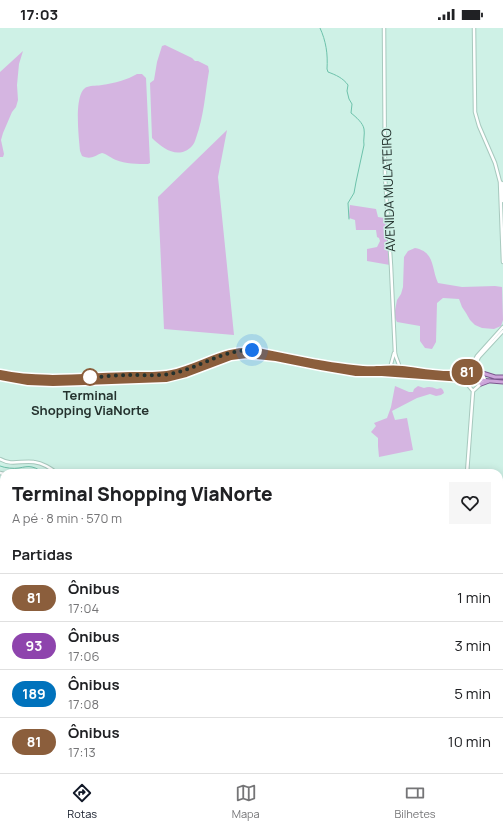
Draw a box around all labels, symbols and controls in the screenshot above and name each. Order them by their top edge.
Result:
text: 17:03 [20,4,58,25]
street label: AVENIDA MULATEIRO [377,127,399,252]
your location [242,340,262,360]
line badge: 81 [449,359,485,385]
text: 81 [460,362,474,381]
marker: Terminal Shopping ViaNorte [81,368,99,386]
place label: Terminal Shopping ViaNorte [31,386,149,419]
text: Terminal Shopping ViaNorte [12,481,273,507]
button: heart [449,482,491,524]
text: A pé · 8 min · 570 m [12,509,122,527]
text: Partidas [12,544,73,565]
text: Ônibus [68,578,120,599]
text: 1 min [457,587,491,608]
text: 81 [27,588,41,607]
text: 17:04 [68,599,99,617]
text: Ônibus [68,626,120,647]
text: 3 min [455,635,491,656]
text: 93 [26,636,42,655]
text: 17:06 [68,647,99,665]
text: Ônibus [68,674,120,695]
text: 5 min [454,683,491,704]
text: 189 [22,684,46,703]
text: 17:08 [68,695,99,713]
text: Ônibus [68,722,120,743]
text: 10 min [448,731,491,752]
text: 81 [27,732,41,751]
text: 17:13 [68,743,96,761]
tab: Rotas [67,782,97,821]
tab: Mapa [232,782,260,821]
tab: Bilhetes [394,782,436,821]

